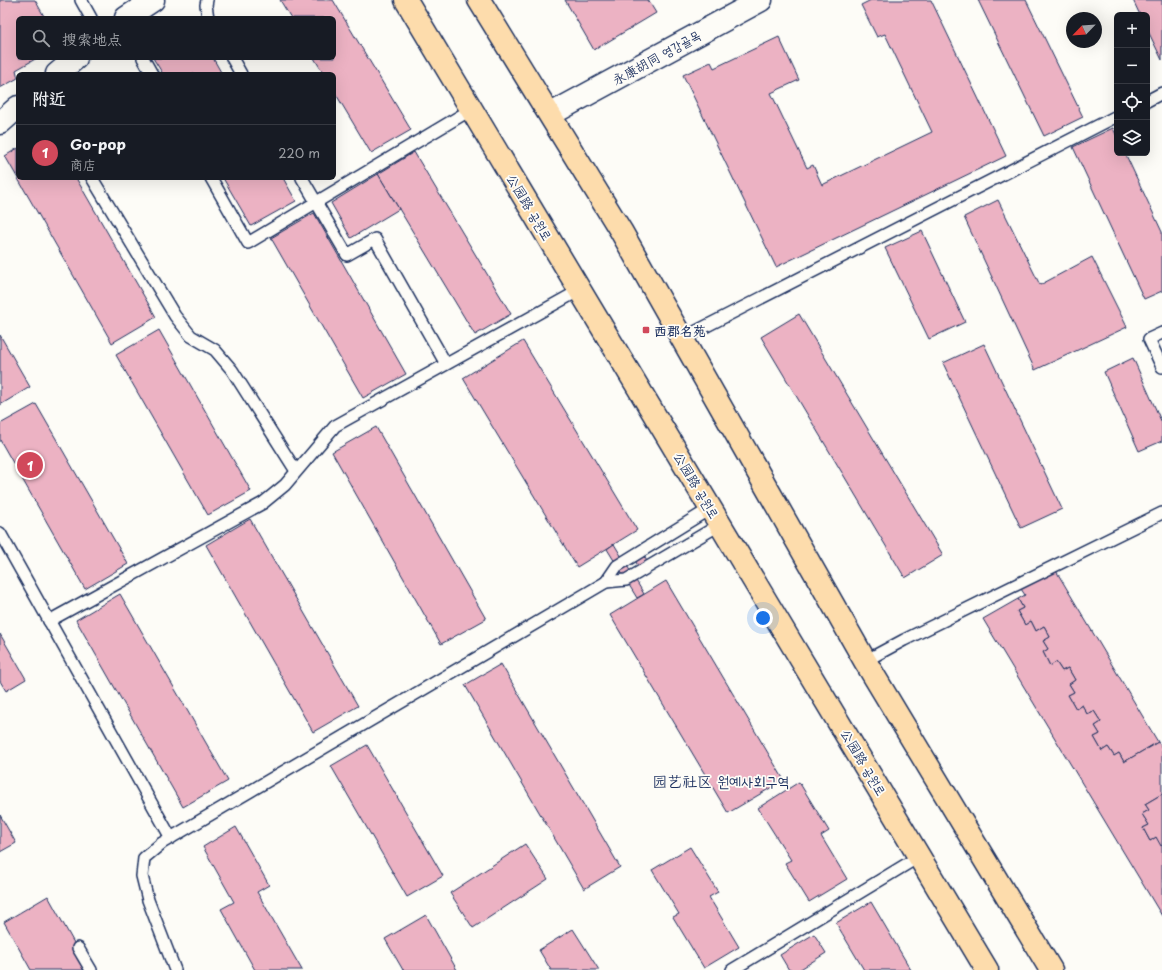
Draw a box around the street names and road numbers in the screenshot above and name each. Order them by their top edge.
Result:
street label: 永康胡同 영강골목 [609,25,703,89]
street label: 公园路 공원로 [503,170,557,244]
street label: 公园路 공원로 [670,448,724,522]
street label: 公园路 공원로 [837,725,891,799]

